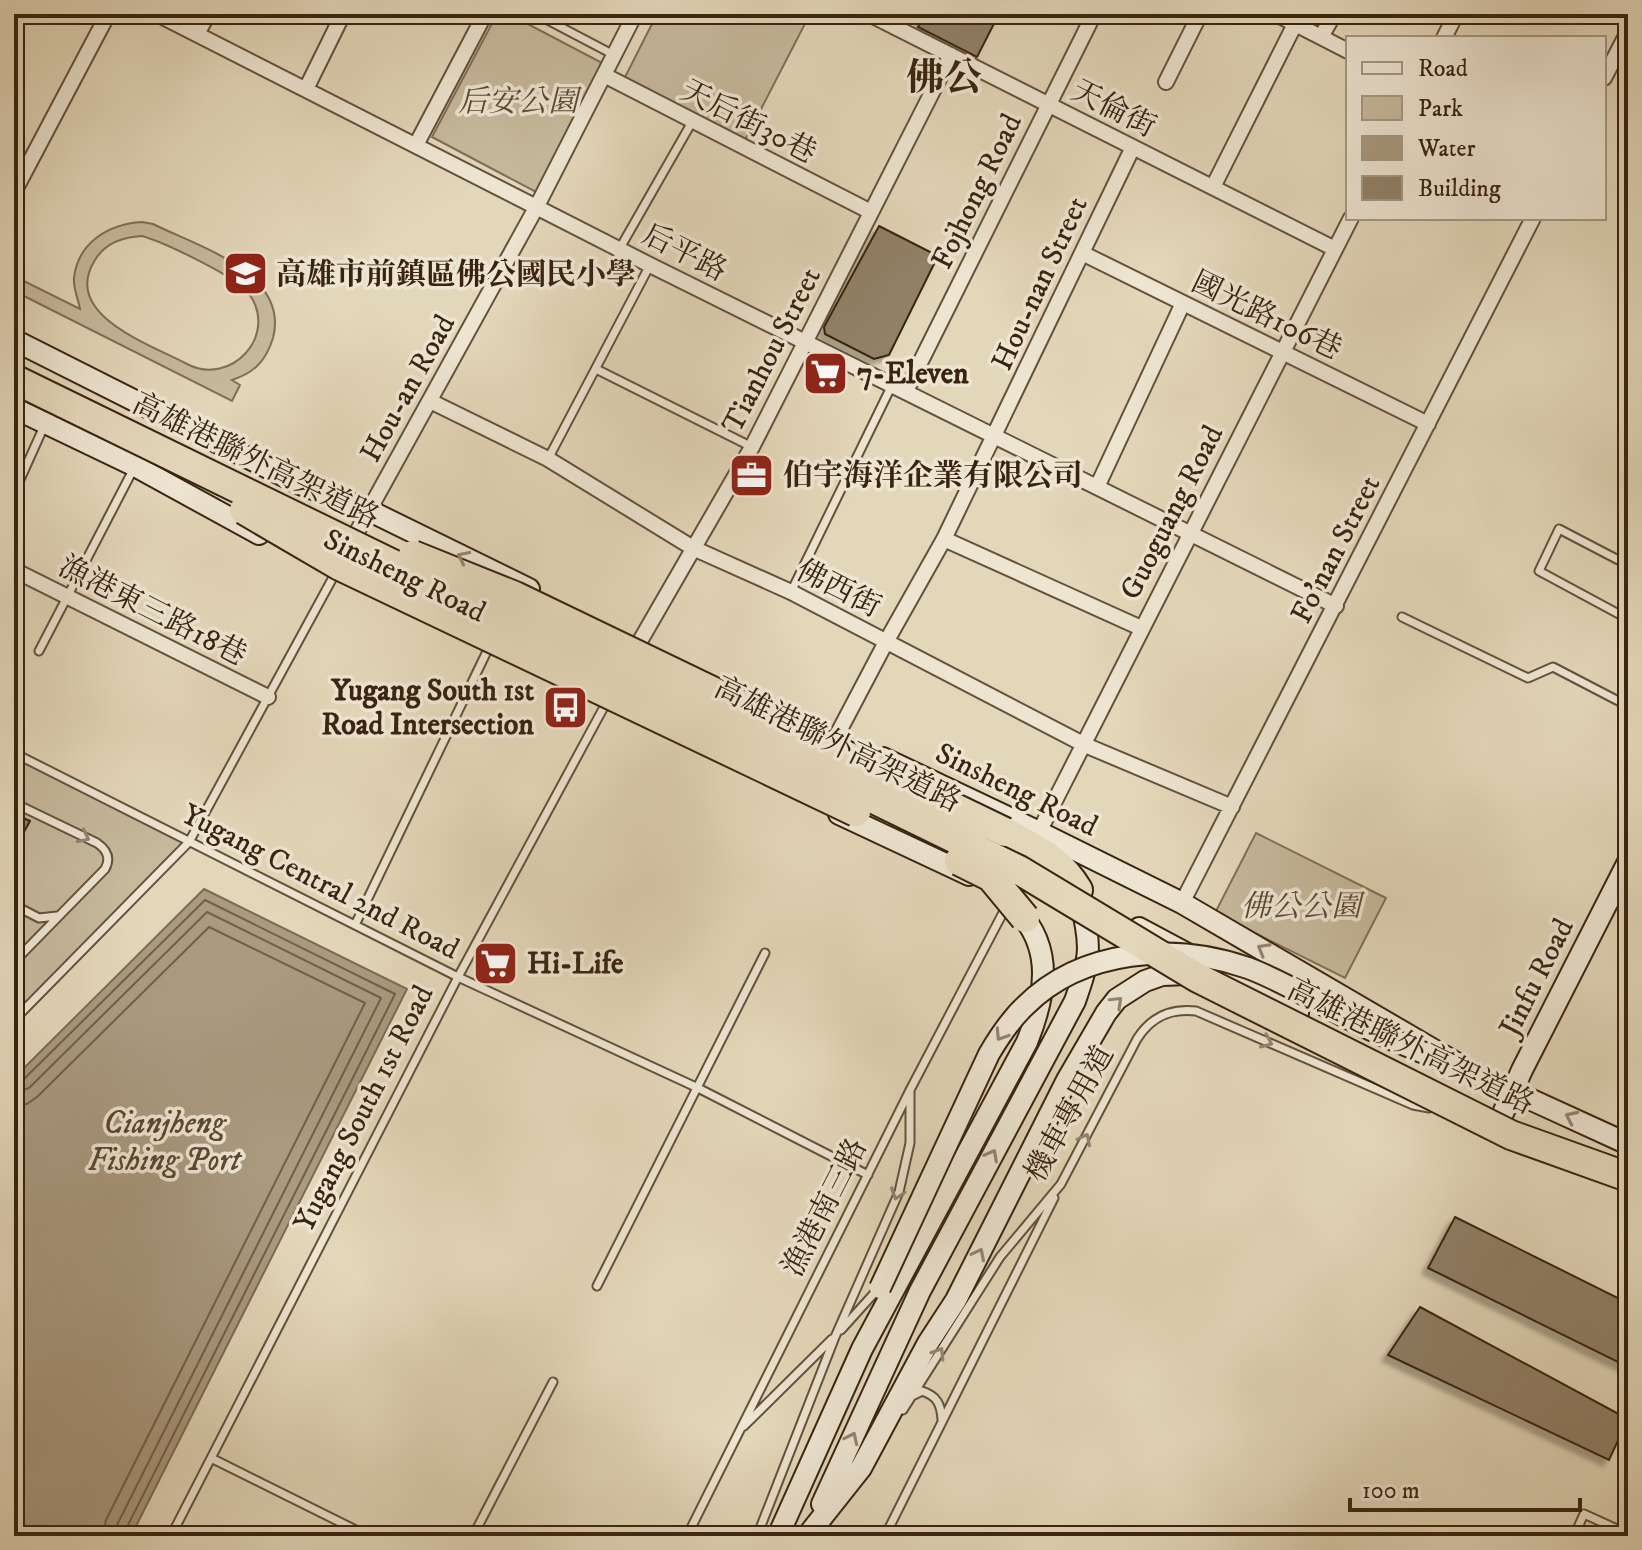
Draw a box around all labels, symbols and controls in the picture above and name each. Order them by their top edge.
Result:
legend [1346,36,1606,220]
text: Road [1418,54,1468,84]
district label: 佛公 [906,55,982,103]
street label: 天后街30巷 [674,72,822,172]
street label: 天倫街 [1065,72,1162,146]
park label: 后安公園 [458,84,582,121]
text: Park [1418,94,1463,124]
street label: Fojhong Road [924,108,1031,275]
text: Water [1417,134,1475,164]
text: Building [1418,174,1501,204]
street label: Hou-nan Street [984,191,1097,376]
street label: 后平路 [636,216,733,290]
school or university icon: 高雄市前鎮區佛公國民小學 [221,250,269,298]
place label: 高雄市前鎮區佛公國民小學 [276,257,636,294]
street label: Tianhou Street [715,262,830,440]
street label: 國光路106巷 [1185,264,1348,369]
street label: Hou-an Road [353,308,464,469]
supermarket icon: 7-Eleven [802,349,850,397]
place label: 7-Eleven [857,356,969,393]
street label: 高雄港聯外高架道路 [126,386,385,537]
street label: Guoguang Road [1113,419,1232,606]
office icon: 伯宇海洋企業有限公司 [728,451,776,499]
place label: 伯宇海洋企業有限公司 [783,458,1083,495]
street label: Fo'nan Street [1283,470,1389,630]
street label: Sinsheng Road [317,521,492,632]
street label: 漁港東三路18巷 [52,548,253,675]
one-way arrow [457,551,472,567]
street label: 佛西街 [790,552,887,626]
street label: 高雄港聯外高架道路 [708,670,967,821]
place label: Yugang South 1st Road Intersection [321,673,534,744]
bus stop icon: Yugang South 1st Road Intersection [541,683,589,731]
street label: Sinsheng Road [929,735,1104,846]
street label: Yugang Central 2nd Road [175,796,465,968]
one-way arrow [76,827,91,843]
park label: 佛公公園 [1241,889,1365,926]
street label: Jinfu Road [1491,913,1583,1045]
supermarket icon: Hi-Life [472,939,520,987]
one-way arrow [1257,943,1271,959]
place label: Hi-Life [527,946,624,983]
street label: 高雄港聯外高架道路 [1281,972,1540,1123]
street label: Yugang South 1st Road [286,979,442,1238]
one-way arrow [1108,996,1122,1011]
one-way arrow [996,1026,1011,1041]
one-way arrow [1259,1032,1273,1048]
street label: 機車專用道 [1018,1039,1123,1188]
water label: Cianjheng Fishing Port [88,1104,243,1181]
one-way arrow [1564,1111,1579,1127]
street label: 漁港南三路 [775,1132,876,1283]
one-way arrow [1075,1132,1090,1147]
one-way arrow [983,1149,998,1164]
one-way arrow [891,1186,907,1200]
one-way arrow [969,1247,985,1262]
one-way arrow [930,1347,945,1362]
one-way arrow [842,1432,858,1447]
scale bar [1350,1462,1580,1512]
text: 100 m [1362,1476,1420,1506]

